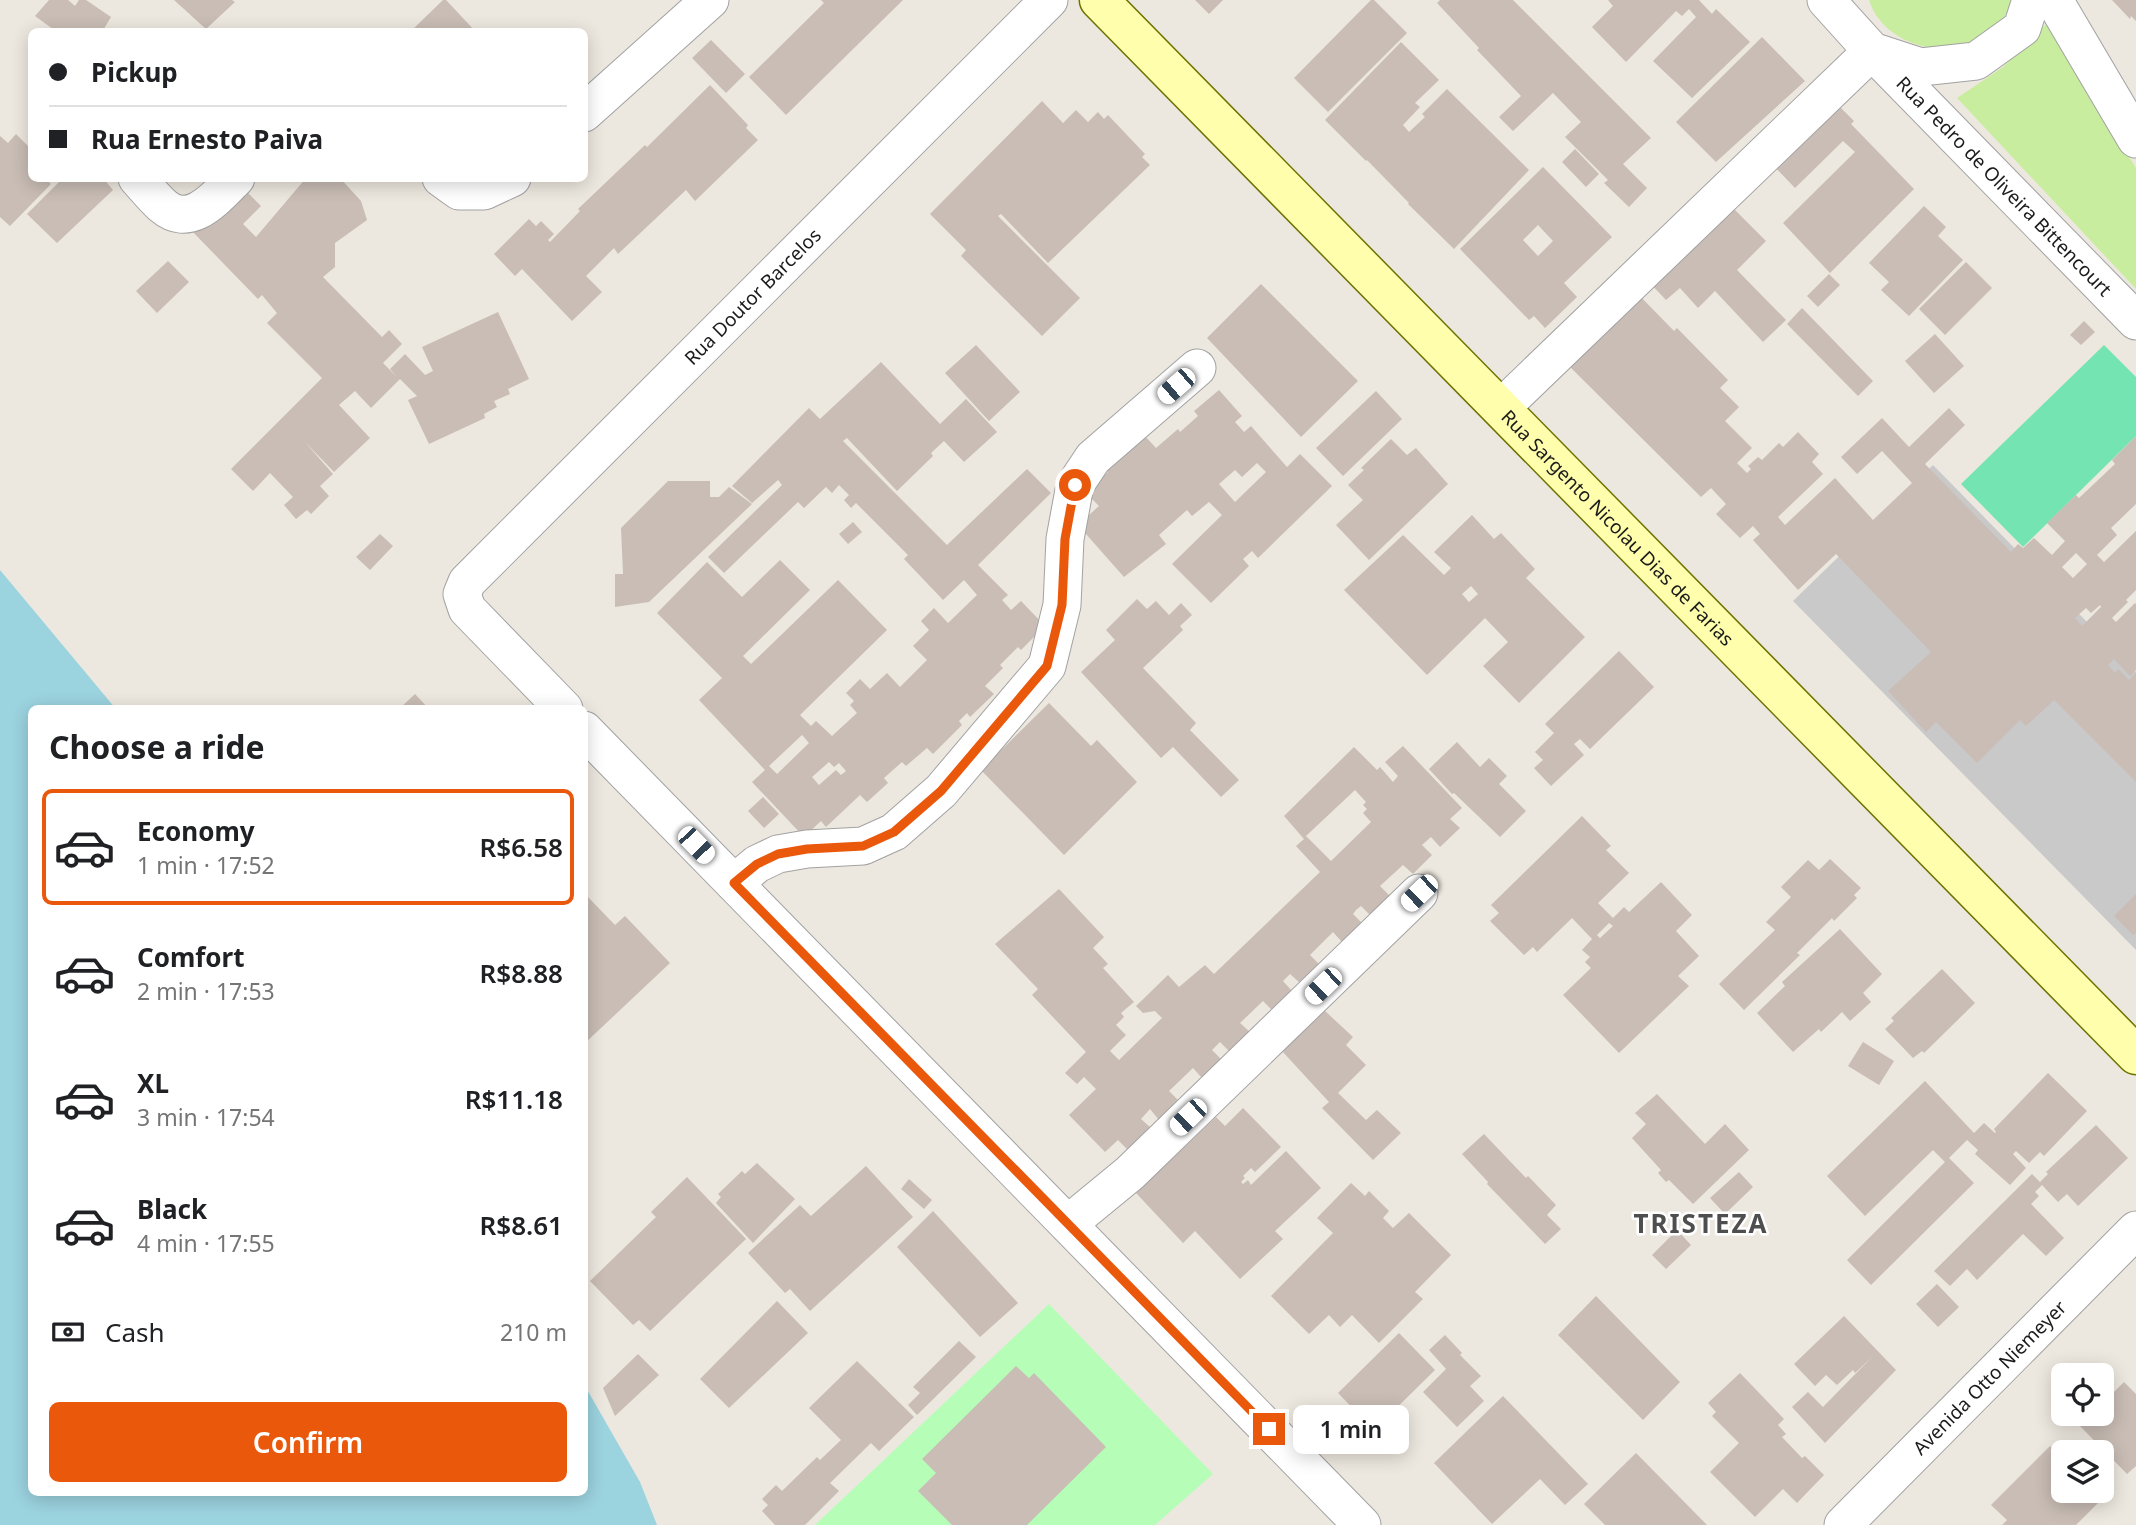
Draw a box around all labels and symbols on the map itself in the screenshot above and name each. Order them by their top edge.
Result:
street label: Rua Pedro de Oliveira Bittencourt [1891,71,2118,302]
street label: Rua Doutor Barcelos [679,222,827,370]
car [1154,364,1199,408]
street label: Rua Sargento Nicolau Dias de Farias [1496,404,1740,652]
route start [1059,469,1091,501]
car [674,823,719,867]
car [1397,871,1442,915]
car [1301,964,1346,1008]
car [1166,1095,1211,1139]
district label: TRISTEZA [1633,1205,1769,1241]
street label: Avenida Otto Niemeyer [1907,1294,2072,1460]
callout: 1 min [1294,1404,1409,1454]
route end [1253,1413,1285,1445]

